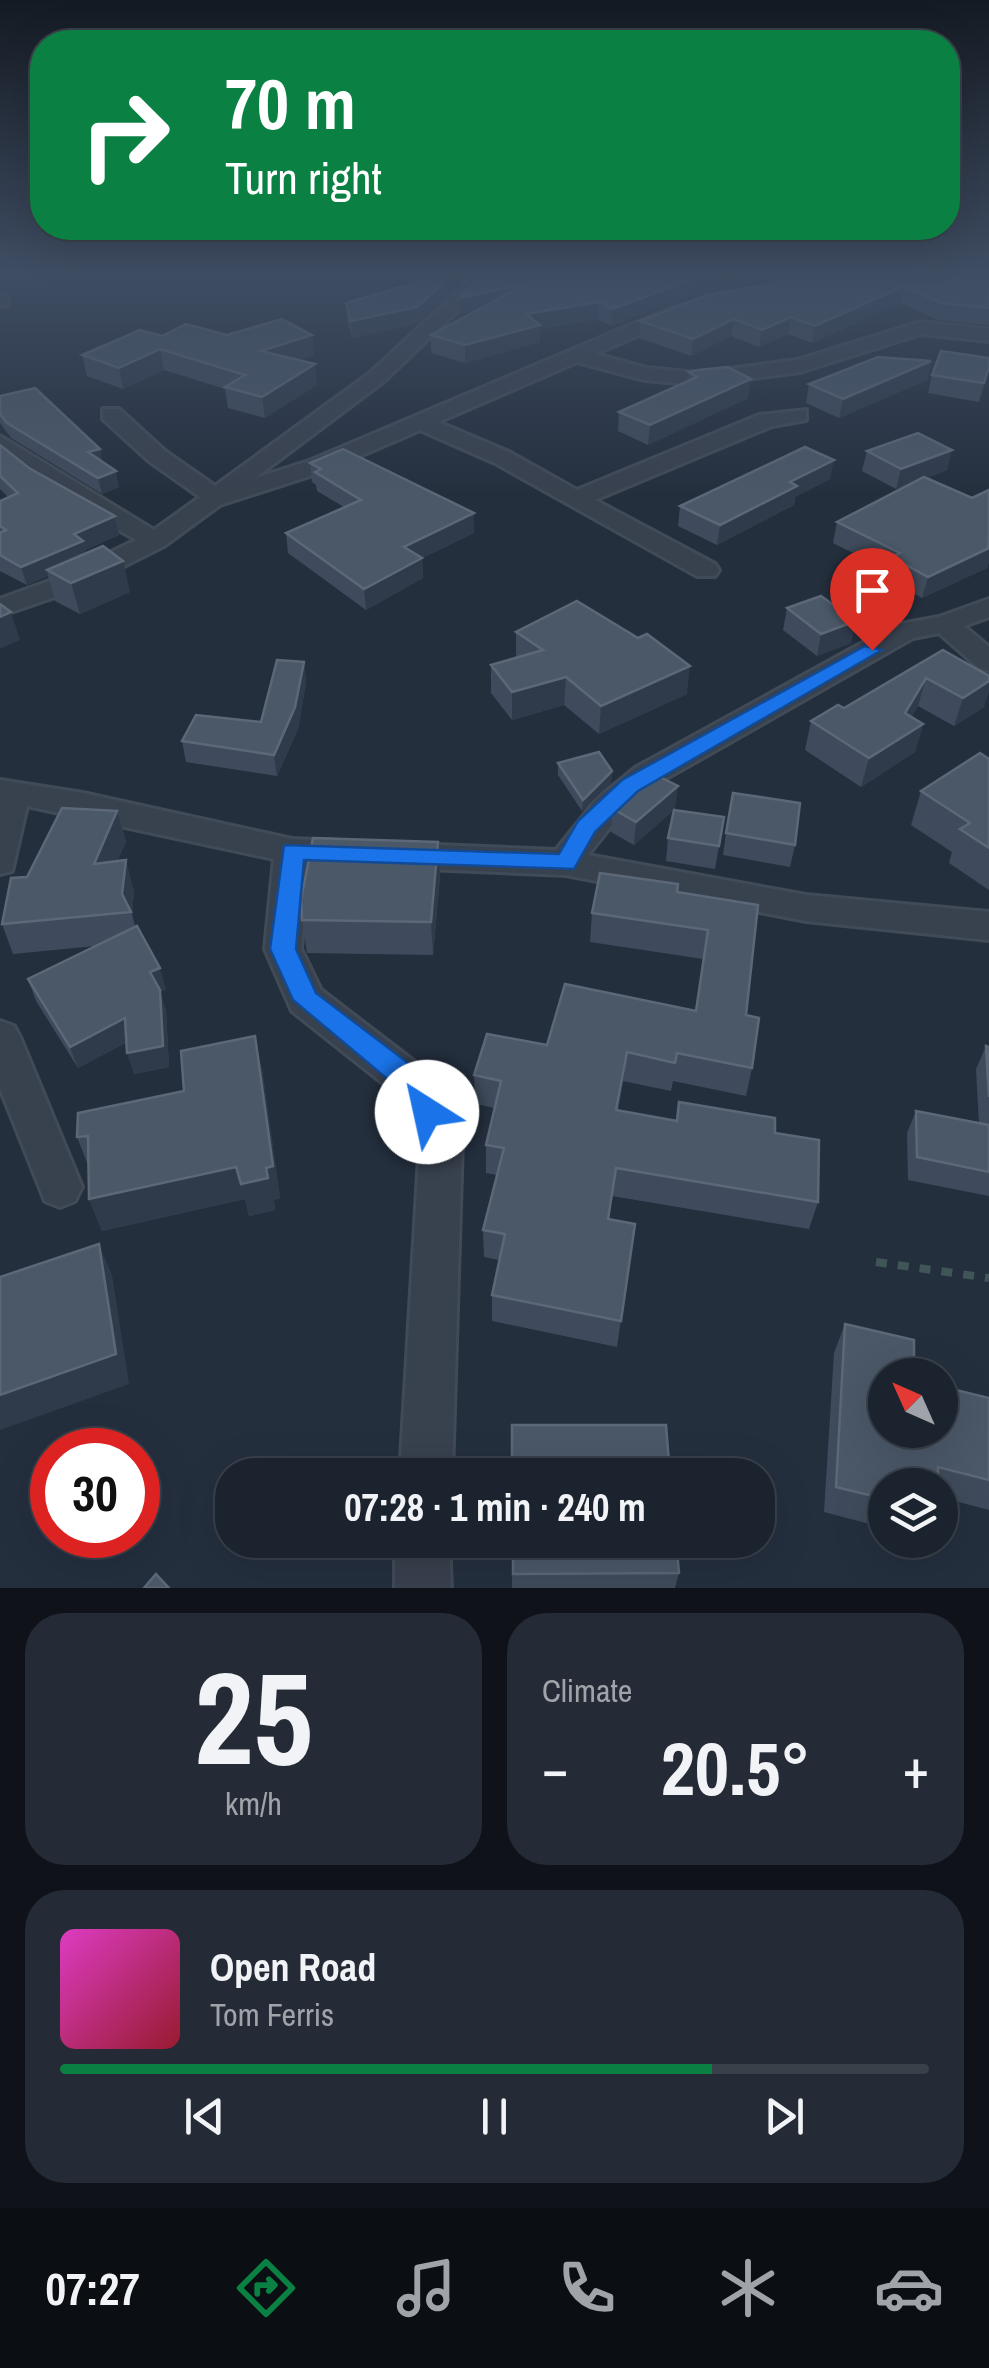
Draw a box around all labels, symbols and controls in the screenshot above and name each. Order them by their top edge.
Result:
text: 70 m [225,57,356,151]
icon: right [60,70,190,200]
text: Turn right [225,147,382,208]
pin [830,548,915,651]
icon: arrive [845,563,900,618]
position arrow [375,1060,479,1164]
north arrow [868,1358,958,1448]
map controls [868,1358,958,1558]
speed limit sign: 30 [30,1428,160,1558]
button: layers [868,1468,958,1558]
text: 07:28 · 1 min · 240 m [344,1482,646,1533]
text: 25 [194,1629,313,1805]
text: Climate [542,1669,632,1712]
text: 20.5° [661,1717,810,1818]
text: − [542,1731,568,1805]
text: + [903,1731,929,1805]
text: km/h [225,1782,282,1825]
text: Open Road [210,1942,376,1993]
text: Tom Ferris [210,1993,334,2036]
icon: previous [177,2089,232,2144]
icon: pause [467,2089,522,2144]
icon: next [757,2089,812,2144]
icon: directions [231,2253,301,2323]
icon: music [391,2253,461,2323]
icon: phone [552,2253,622,2323]
icon: climate [713,2253,783,2323]
icon: car [874,2253,944,2323]
text: 07:27 [45,2258,140,2319]

